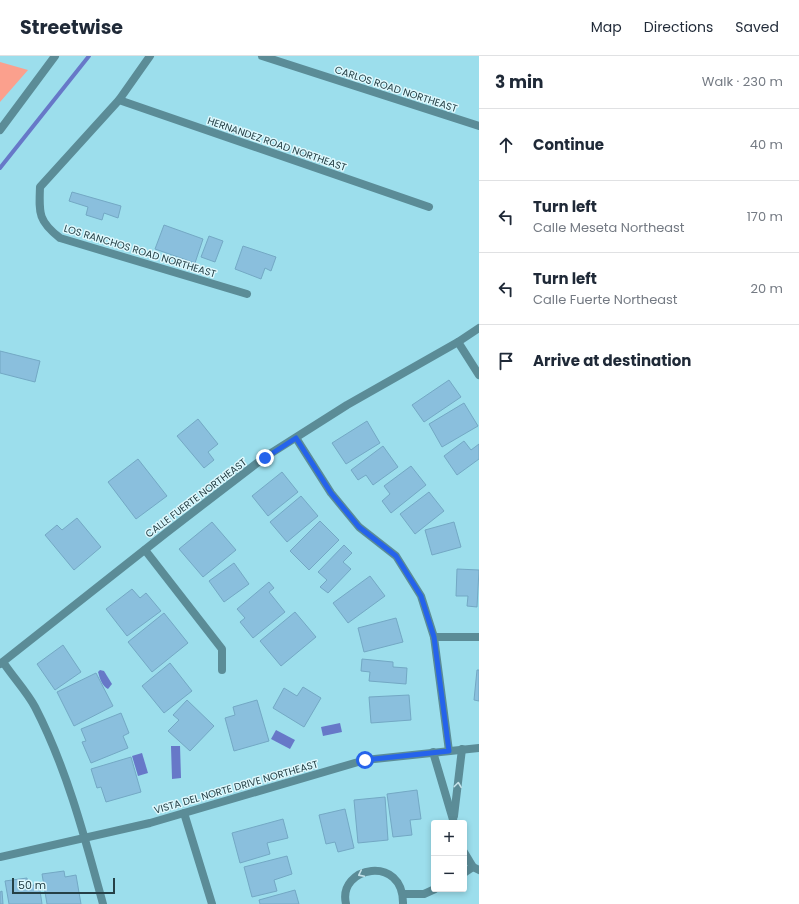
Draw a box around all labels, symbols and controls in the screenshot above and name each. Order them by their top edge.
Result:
text: Streetwise [20,14,123,41]
text: Map [591,17,622,37]
text: Directions [644,17,713,37]
text: Saved [735,17,779,37]
street label: CARLOS ROAD NORTHEAST [333,62,460,116]
text: 3 min [495,70,543,94]
text: Walk · 230 m [702,72,783,91]
street label: HERNANDEZ ROAD NORTHEAST [205,113,349,175]
icon: ahead [495,134,517,156]
text: Continue [533,134,604,155]
text: 40 m [750,135,783,154]
text: Turn left [533,196,597,217]
icon: left [495,206,517,228]
text: 170 m [747,207,783,226]
text: Calle Meseta Northeast [533,218,685,237]
street label: LOS RANCHOS ROAD NORTHEAST [62,221,219,282]
text: Turn left [533,268,597,289]
icon: left [495,278,517,300]
text: 20 m [750,279,783,298]
text: Calle Fuerte Northeast [533,290,678,309]
icon: arrive [495,350,517,372]
text: Arrive at destination [533,350,691,371]
route end [256,449,274,467]
street label: CALLE FUERTE NORTHEAST [142,454,250,541]
route start [356,751,374,769]
street label: VISTA DEL NORTE DRIVE NORTHEAST [152,756,320,818]
one-way arrow [453,782,462,788]
map controls [431,820,467,892]
button: + [431,820,467,856]
button: − [431,856,467,892]
one-way arrow [358,869,366,877]
scale bar [12,876,115,895]
text: 50 m [18,877,46,893]

